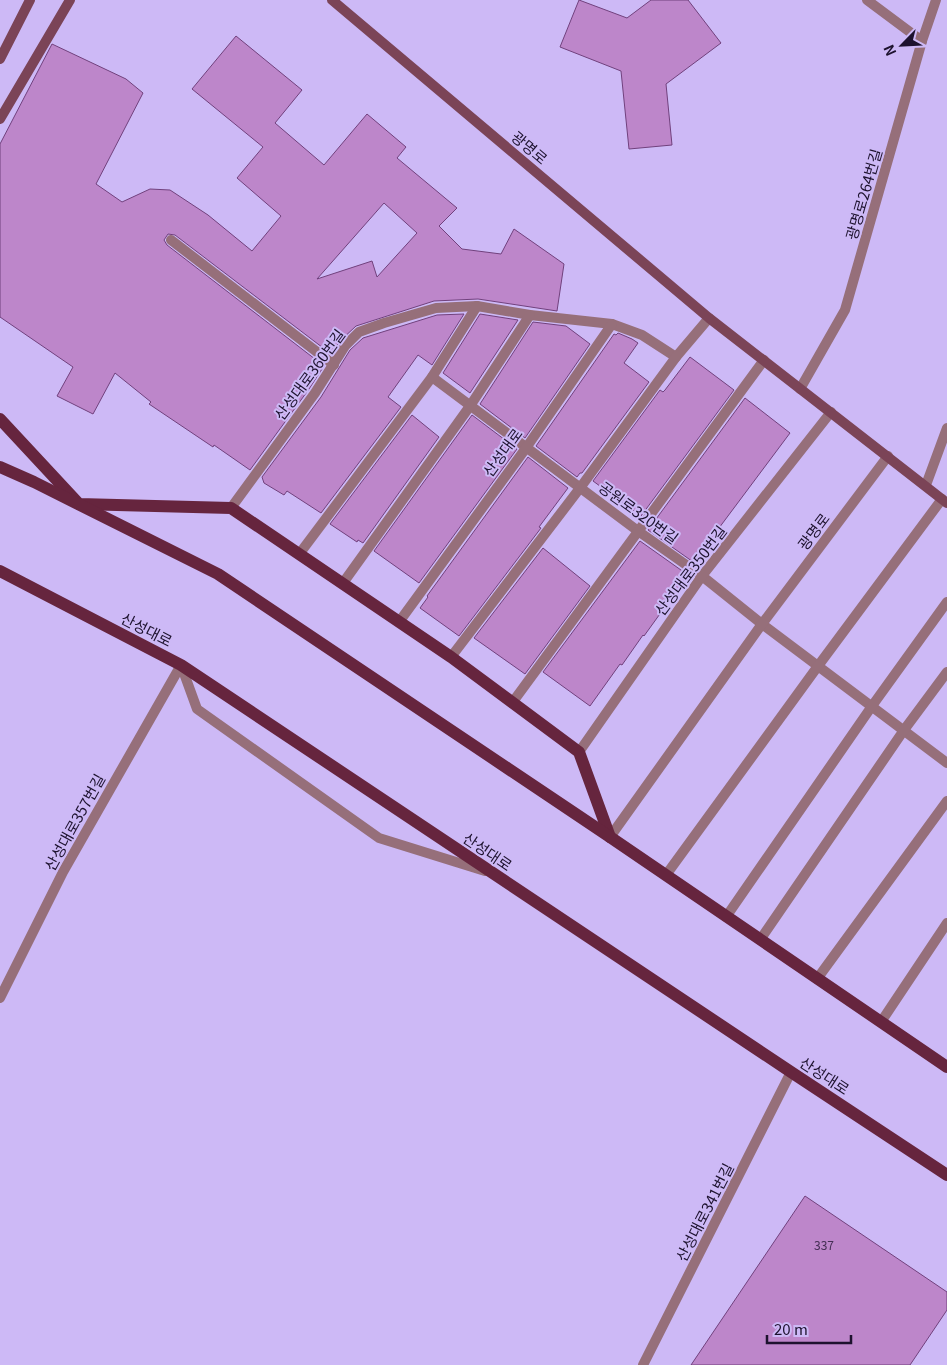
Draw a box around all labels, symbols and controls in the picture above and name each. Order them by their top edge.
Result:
north arrow [877,20,927,70]
text: N [878,42,900,60]
street label: 광명로 [507,126,553,168]
street label: 광명로264번길 [840,146,886,242]
street label: 산성대로360번길 [269,324,349,424]
street label: 산성대로 [477,423,527,481]
street label: 공원로320번길 [595,476,683,548]
street label: 광명로 [792,508,834,554]
street label: 산성대로350번길 [649,521,731,619]
street label: 산성대로 [118,607,176,651]
street label: 산성대로357번길 [39,770,109,874]
street label: 산성대로 [459,827,517,875]
street label: 산성대로 [796,1051,854,1099]
street label: 산성대로341번길 [670,1159,738,1265]
house number: 337 [814,1236,834,1253]
scale bar [767,1312,851,1344]
text: 20 m [774,1318,808,1339]

